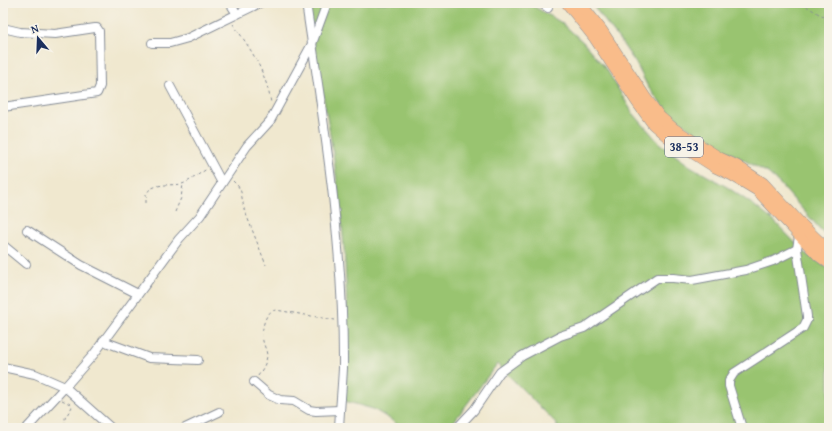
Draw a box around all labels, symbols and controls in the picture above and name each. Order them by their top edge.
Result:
north arrow [18,18,58,58]
text: N [29,20,41,37]
road number: 38-53 [665,137,703,157]

